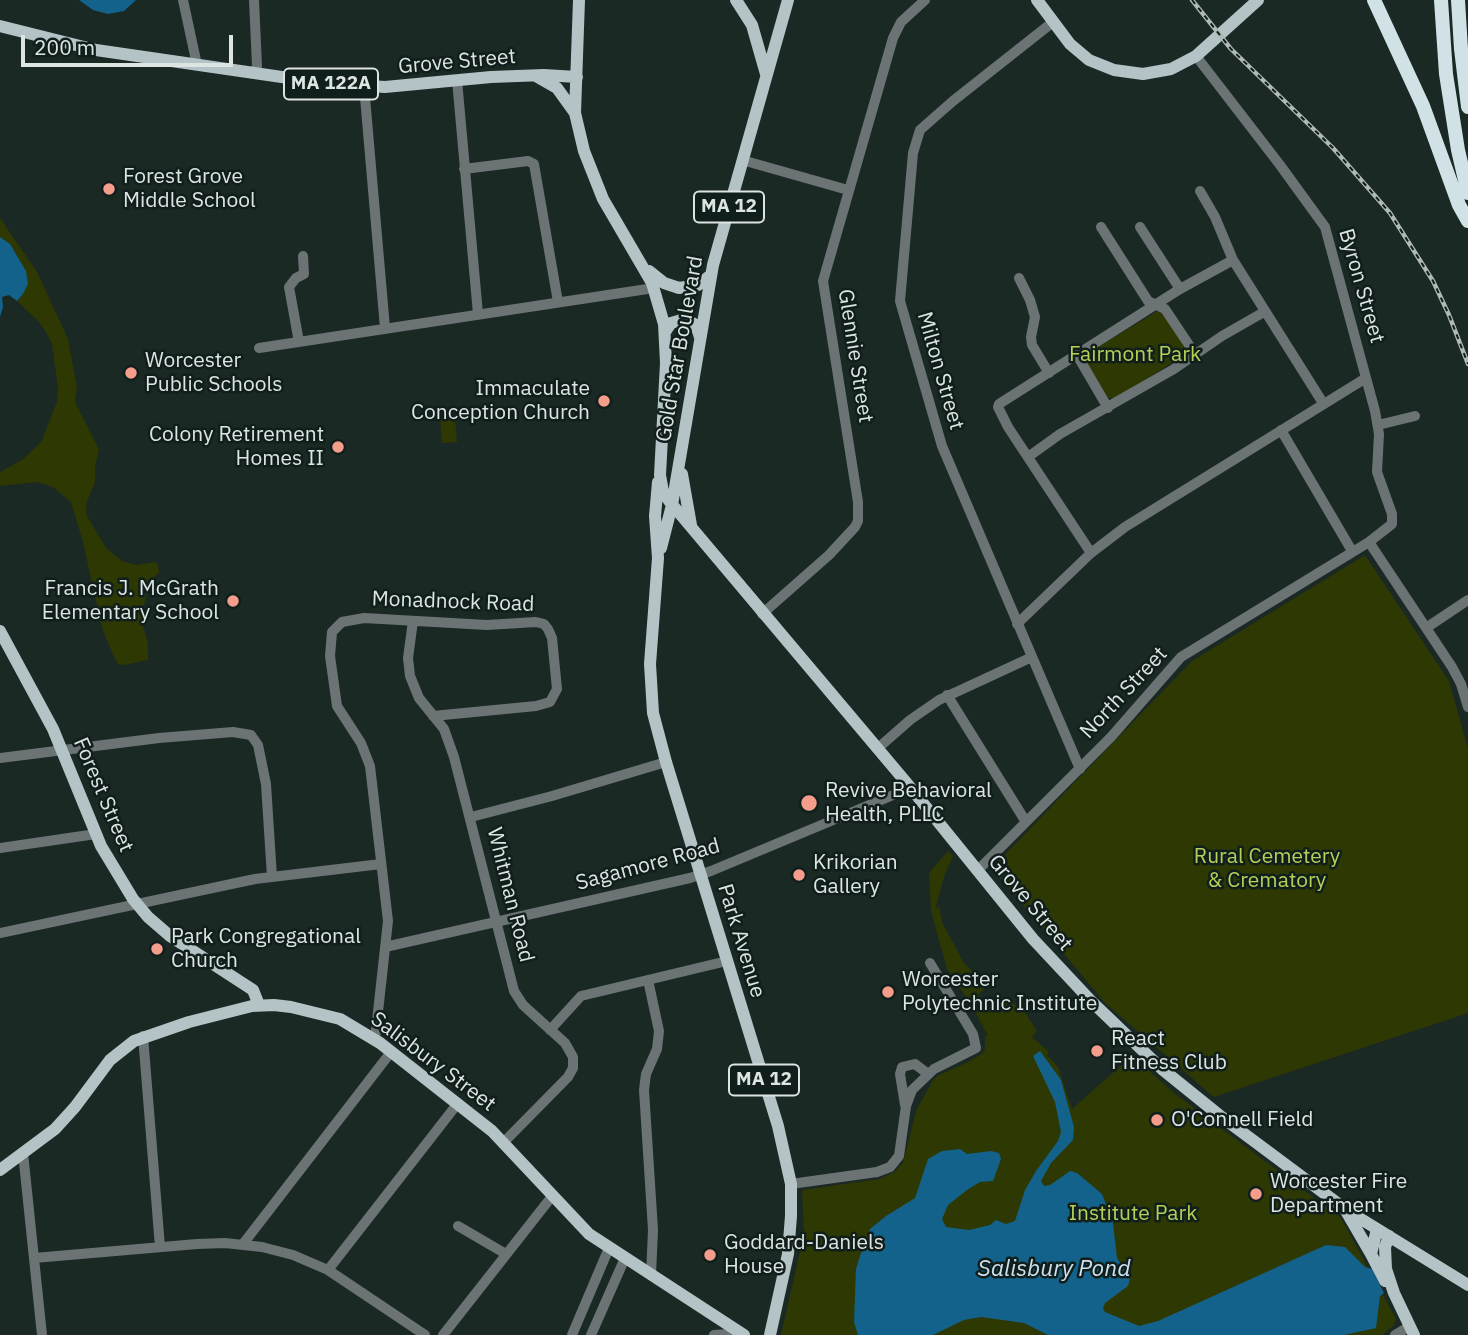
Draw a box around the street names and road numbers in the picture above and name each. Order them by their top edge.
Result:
street label: Grove Street [397,44,517,80]
road number: MA 122A [284,68,378,100]
road number: MA 12 [694,192,764,223]
street label: Byron Street [1333,226,1389,346]
street label: Gold Star Boulevard [651,254,709,444]
street label: Glennie Street [832,287,878,425]
street label: Milton Street [911,309,969,433]
street label: Monadnock Road [371,587,535,617]
street label: North Street [1075,642,1173,744]
street label: Forest Street [68,734,138,856]
street label: Whitman Road [481,825,539,965]
street label: Sagamore Road [573,834,723,896]
street label: Grove Street [982,850,1078,956]
street label: Park Avenue [712,881,770,1001]
street label: Salisbury Street [366,1007,500,1117]
road number: MA 12 [729,1064,799,1096]

